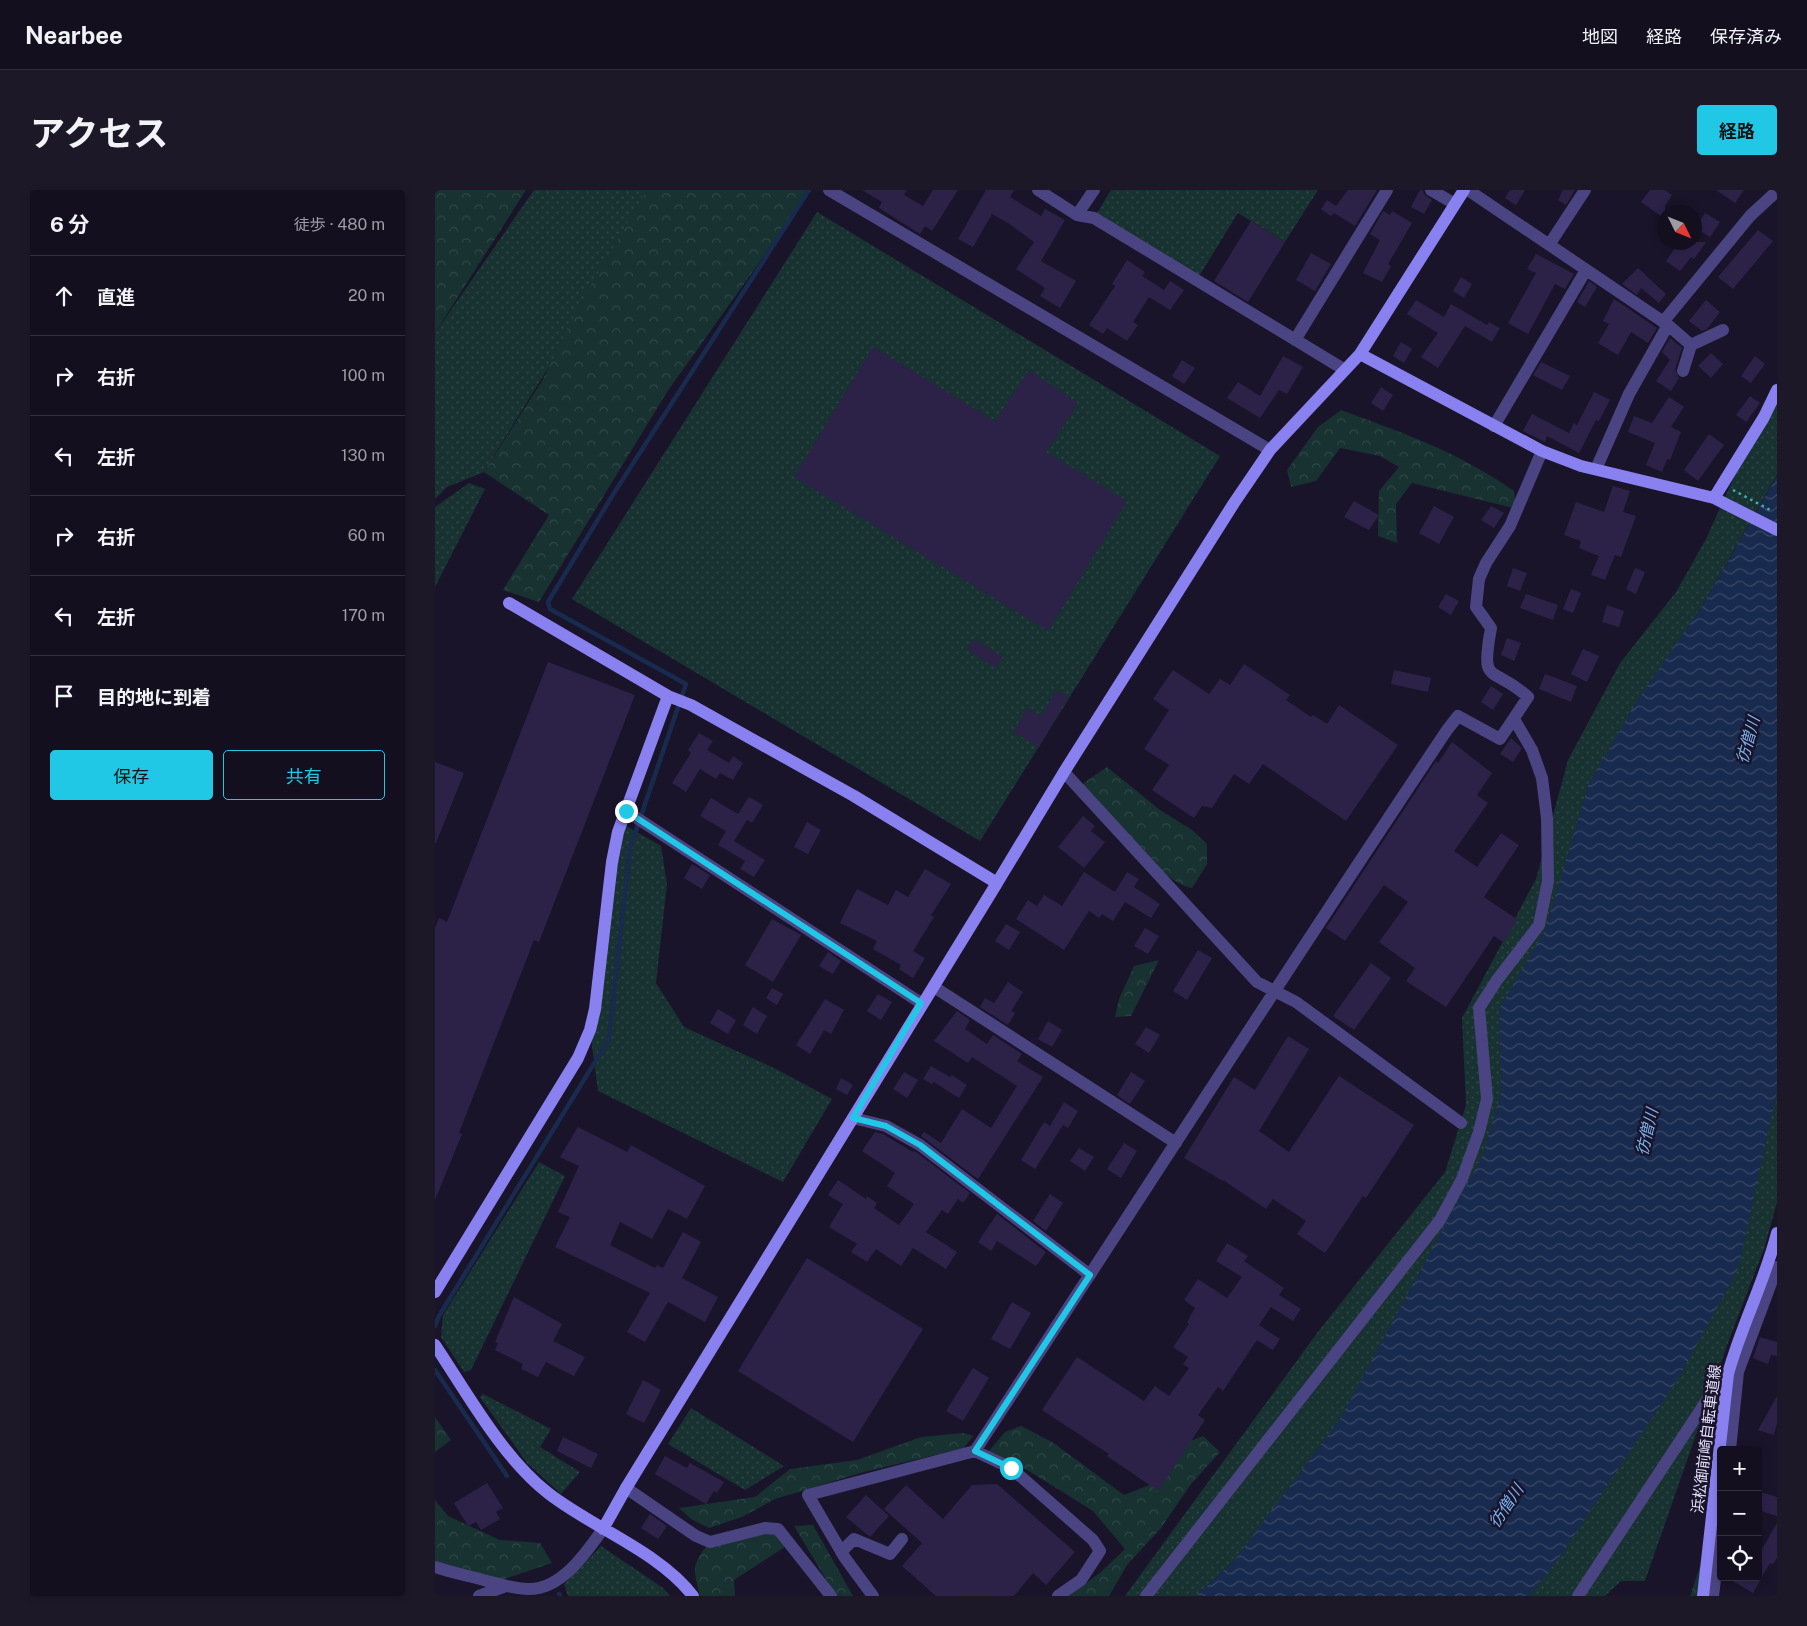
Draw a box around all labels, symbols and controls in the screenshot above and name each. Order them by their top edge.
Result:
text: Nearbee [25,21,123,49]
text: 地図 [1582,26,1618,47]
text: 経路 [1646,26,1682,47]
text: 保存済み [1710,26,1782,47]
button: 経路 [1697,105,1777,155]
text: アクセス [30,113,168,154]
north arrow [1657,205,1702,250]
text: 6 分 [50,212,90,237]
text: 徒歩 · 480 m [294,215,385,234]
icon: ahead [50,282,78,310]
text: 直進 [97,286,135,308]
text: 20 m [348,286,385,305]
icon: right [50,362,78,390]
text: 右折 [97,366,135,388]
text: 100 m [341,366,385,385]
icon: left [50,442,78,470]
text: 左折 [97,446,135,468]
text: 130 m [341,446,385,465]
icon: right [50,522,78,550]
text: 右折 [97,526,135,548]
text: 60 m [348,526,385,545]
icon: left [50,602,78,630]
text: 左折 [97,606,135,628]
text: 170 m [342,606,385,625]
icon: arrive [50,682,78,710]
text: 目的地に到着 [97,686,211,708]
water label: 彷僧川 [1733,712,1764,766]
button: 保存 [50,750,213,800]
button: 共有 [223,750,385,800]
route end [615,800,638,823]
water label: 彷僧川 [1632,1105,1662,1158]
street label: 浜松御前崎自転車道線 [1688,1364,1724,1514]
map controls [1717,1446,1762,1581]
button: + [1717,1446,1762,1491]
route start [1000,1457,1023,1480]
water label: 彷僧川 [1485,1479,1528,1531]
button: − [1717,1491,1762,1536]
button: locate [1717,1536,1762,1581]

